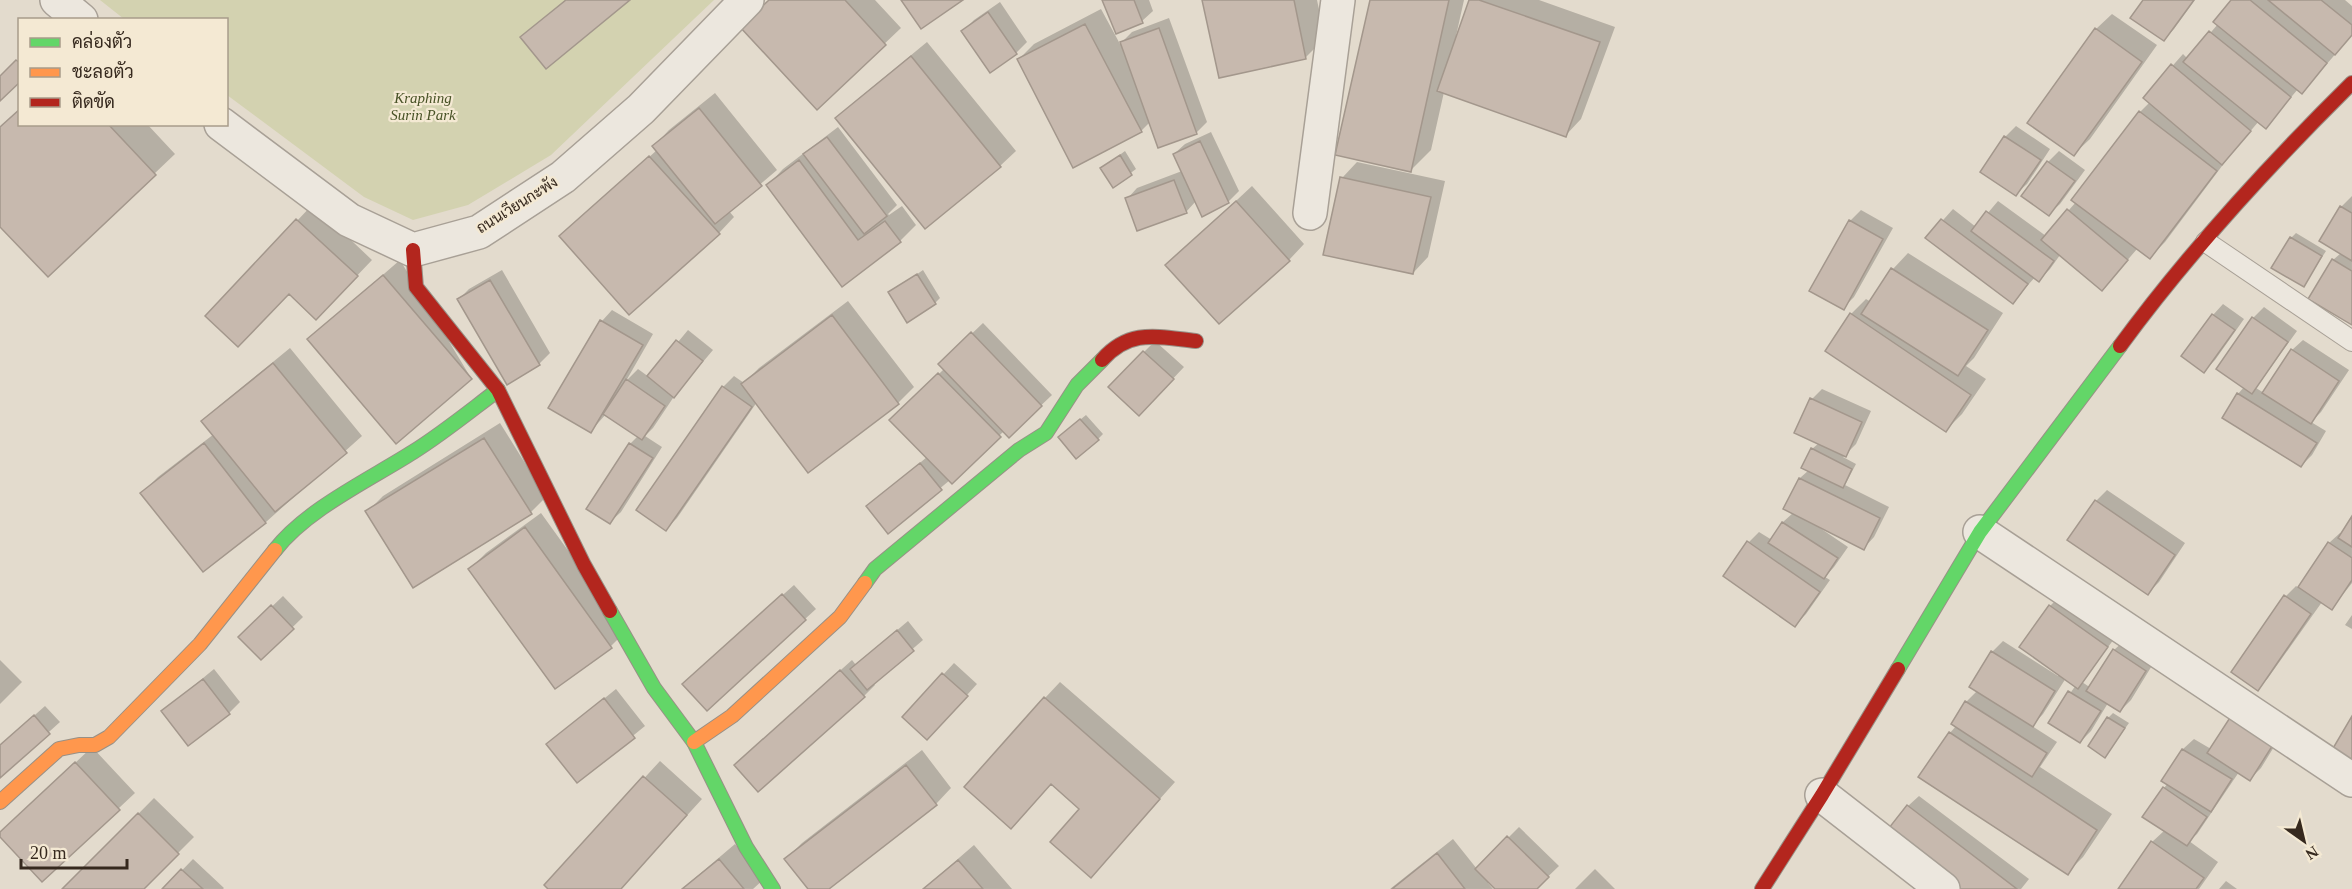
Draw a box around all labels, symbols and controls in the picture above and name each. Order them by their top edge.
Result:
legend [18,18,228,126]
text: คล่องตัว [72,30,132,52]
text: ชะลอตัว [72,61,134,82]
park label: Kraphing Surin Park [390,90,456,123]
text: ติดขัด [72,91,115,112]
street label: ถนนเวียนกะพัง [472,172,560,236]
north arrow [2274,811,2334,871]
scale bar [21,832,128,870]
text: 20 m [30,843,67,863]
text: N [2302,843,2322,864]

